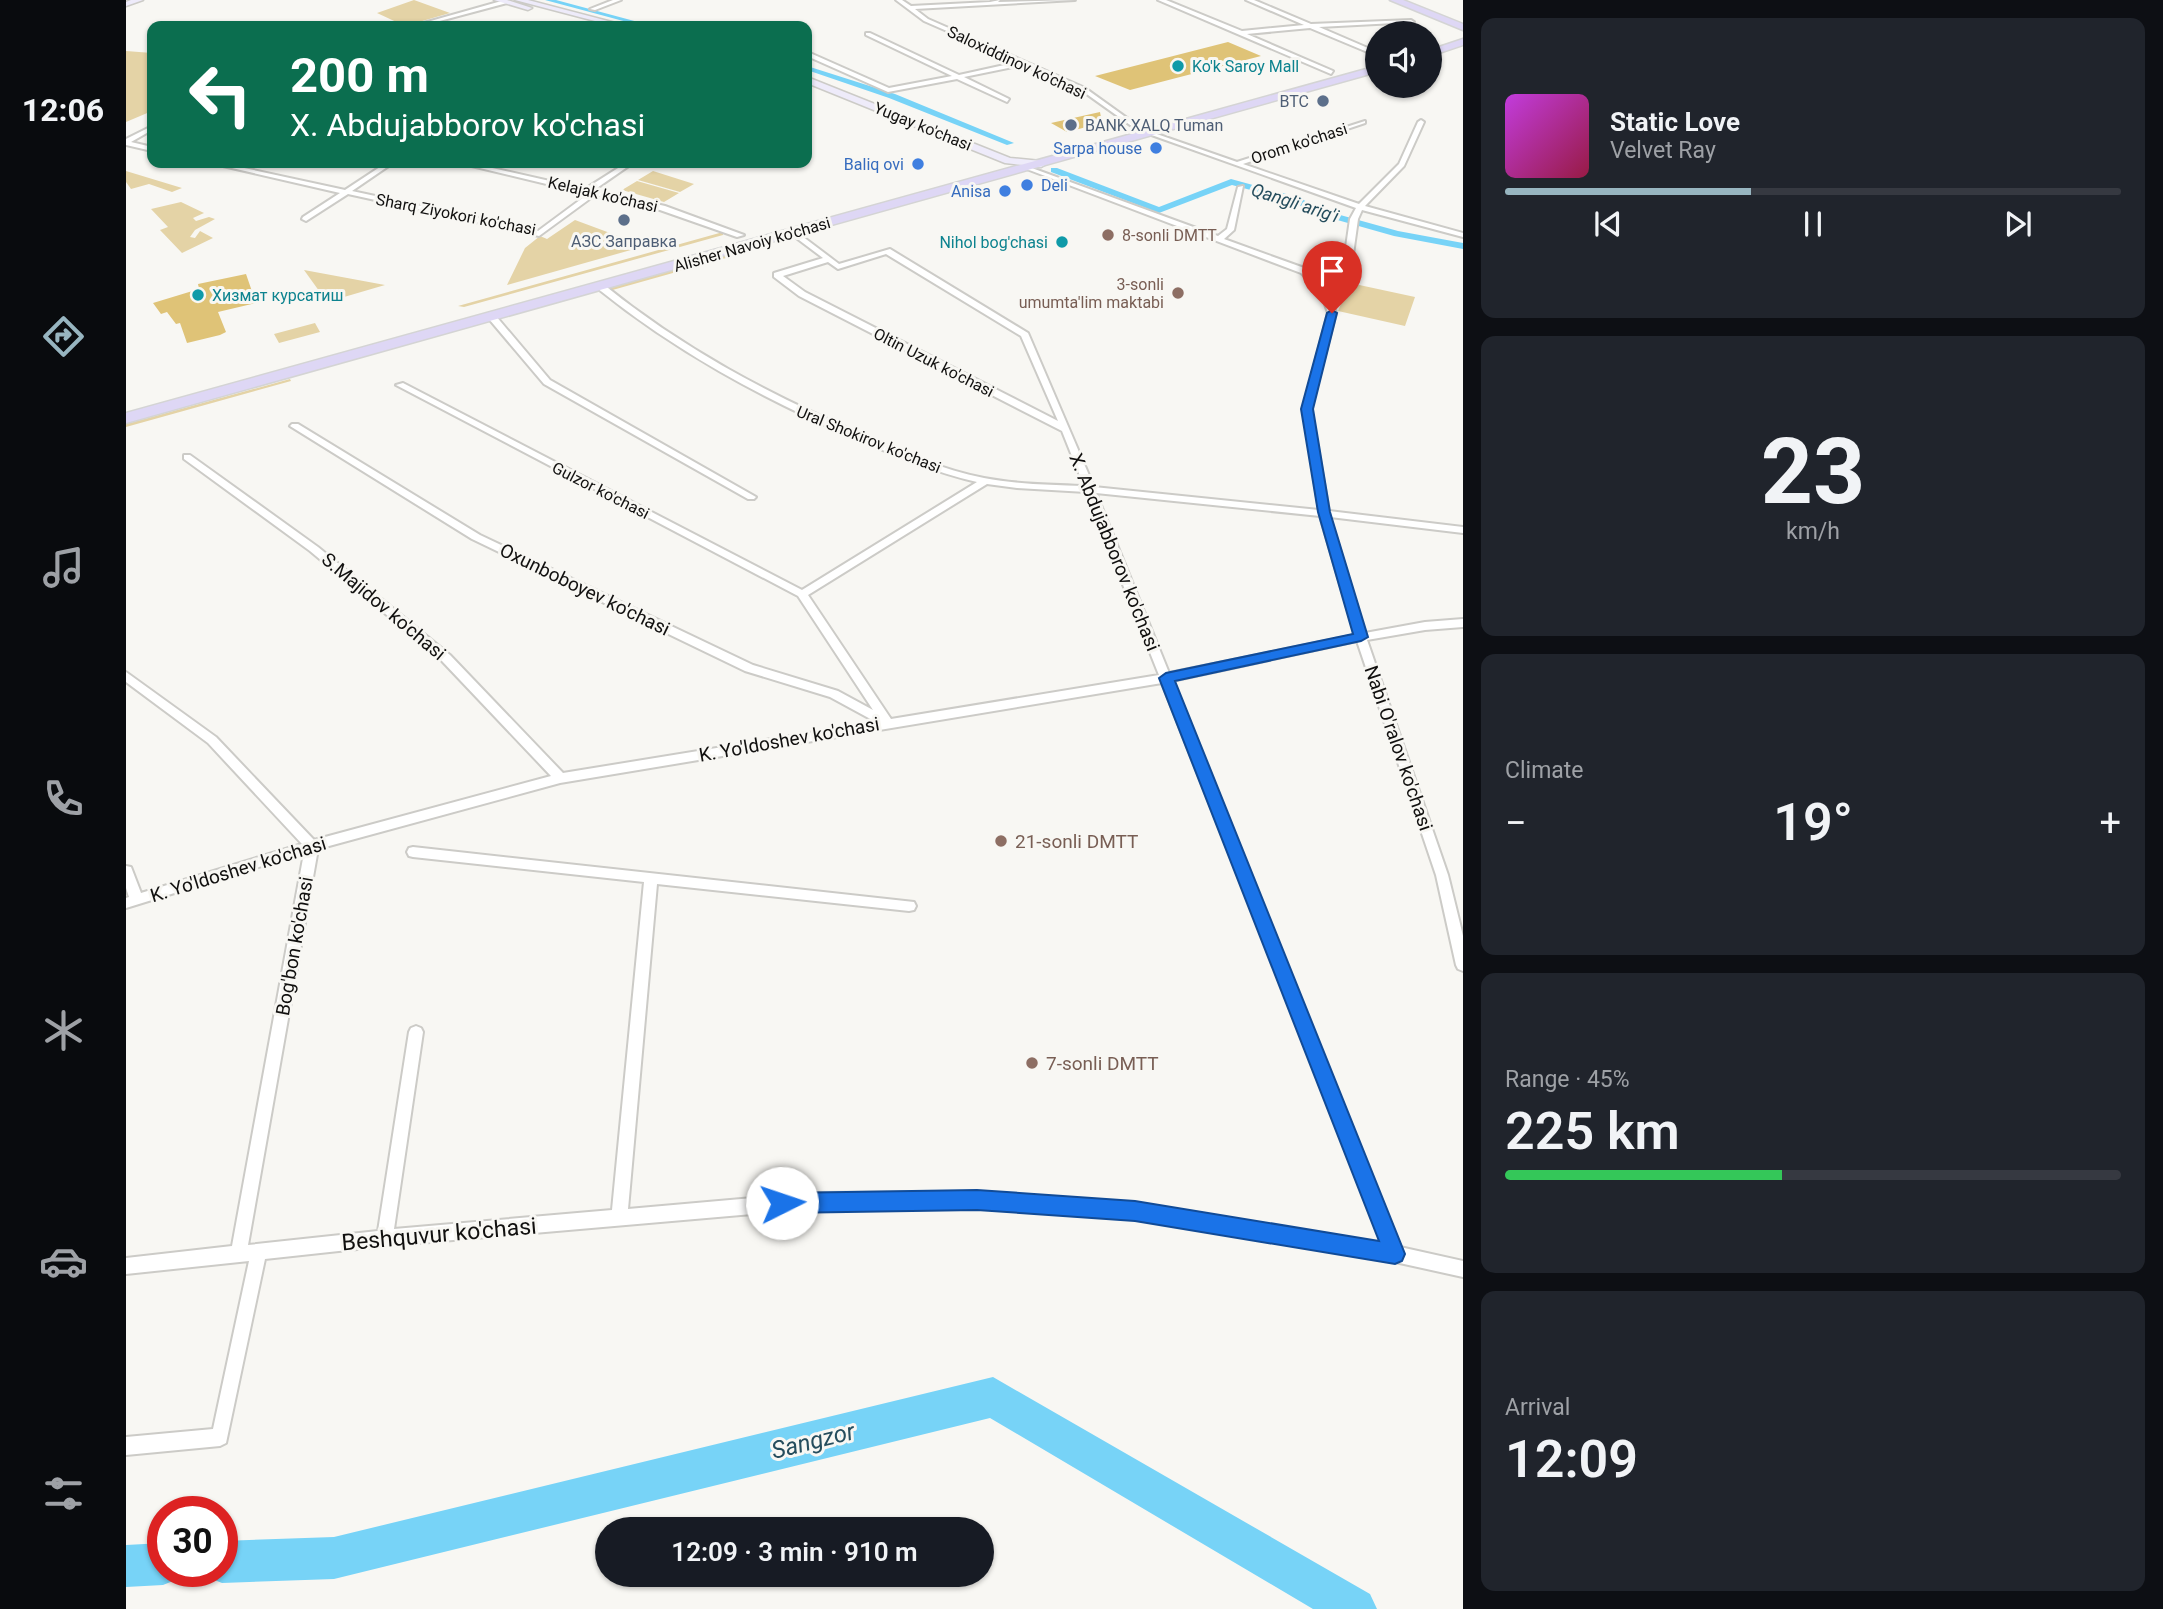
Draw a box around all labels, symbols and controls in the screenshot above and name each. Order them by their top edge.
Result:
map controls [1365,21,1442,98]
button: sound [1365,21,1442,98]
street label: Saloxiddinov ko'chasi [944,22,1089,103]
text: 200 m [290,47,429,104]
icon: left [175,49,266,140]
place label: Ko'k Saroy Mall [1192,57,1299,76]
marker: Ko'k Saroy Mall [1170,58,1186,74]
text: 12:06 [22,91,104,129]
place label: BTC [1280,92,1309,111]
marker: BTC [1315,93,1331,109]
street label: Yugay ko'chasi [871,98,974,155]
text: X. Abdujabborov ko'chasi [290,106,645,144]
text: Static Love [1610,107,1740,137]
place label: BANK XALQ Tuman [1085,116,1223,135]
marker: BANK XALQ Tuman [1063,117,1079,133]
street label: Orom ko'chasi [1249,119,1350,168]
text: Velvet Ray [1610,137,1716,164]
place label: Sarpa house [1053,139,1142,158]
marker: Sarpa house [1148,140,1164,156]
place label: Baliq ovi [844,155,904,174]
marker: Baliq ovi [910,156,926,172]
street label: Kelajak ko'chasi [546,173,660,216]
place label: Deli [1041,176,1068,195]
marker: Deli [1019,177,1035,193]
water label: Qangli arig'i [1249,179,1342,227]
place label: Anisa [951,182,991,201]
marker: Anisa [997,183,1013,199]
street label: Sharq Ziyokori ko'chasi [374,190,537,239]
icon: previous [1589,205,1627,243]
icon: pause [1794,205,1832,243]
icon: next [1999,205,2037,243]
marker: АЗС Заправка [616,212,632,228]
street label: Alisher Navoiy ko'chasi [672,213,833,276]
place label: 8-sonli DMTT [1122,226,1217,245]
marker: 8-sonli DMTT [1100,227,1116,243]
place label: АЗС Заправка [571,232,677,251]
place label: Nihol bog'chasi [939,233,1048,252]
marker: Nihol bog'chasi [1054,234,1070,250]
pin [1302,241,1362,313]
icon: arrive [1313,252,1351,290]
place label: 3-sonli umumta'lim maktabi [1019,275,1164,312]
marker: 3-sonli umumta'lim maktabi [1170,285,1186,301]
place label: Хизмат курсатиш [212,286,344,305]
marker: Хизмат курсатиш [190,287,206,303]
icon: directions [39,312,88,361]
street label: Oltin Uzuk ko'chasi [870,324,997,401]
street label: Ural Shokirov ko'chasi [794,402,944,477]
text: 23 [1761,419,1865,525]
street label: X. Abdujabborov ko'chasi [1064,450,1165,654]
street label: Gulzor ko'chasi [549,458,653,523]
text: km/h [1786,518,1840,545]
street label: Oxunboboyev ko'chasi [496,538,674,641]
icon: music [39,543,88,592]
street label: S.Majidov ko'chasi [317,548,450,665]
street label: Nabi O'ralov ko'chasi [1359,663,1438,834]
street label: K. Yo'ldoshev ko'chasi [697,712,881,767]
text: Climate [1505,757,1584,784]
icon: phone [39,774,88,823]
text: 19° [1773,792,1853,853]
text: − [1505,801,1527,845]
text: + [2099,801,2121,845]
place label: 21-sonli DMTT [1015,830,1138,853]
street label: K. Yo'ldoshev ko'chasi [147,832,329,907]
marker: 21-sonli DMTT [993,833,1009,849]
street label: Bog'bon ko'chasi [271,875,318,1017]
icon: climate [39,1006,88,1055]
place label: 7-sonli DMTT [1046,1052,1159,1075]
marker: 7-sonli DMTT [1024,1055,1040,1071]
text: Range · 45% [1505,1066,1630,1093]
text: 225 km [1505,1101,1680,1162]
position arrow [745,1166,819,1240]
street label: Beshquvur ko'chasi [341,1213,538,1256]
icon: car [39,1237,88,1286]
text: Arrival [1505,1394,1570,1421]
water label: Sangzor [768,1417,859,1465]
text: 12:09 [1505,1429,1638,1490]
icon: filters [39,1469,88,1518]
speed limit sign: 30 [147,1496,238,1587]
text: 12:09 · 3 min · 910 m [671,1537,918,1567]

